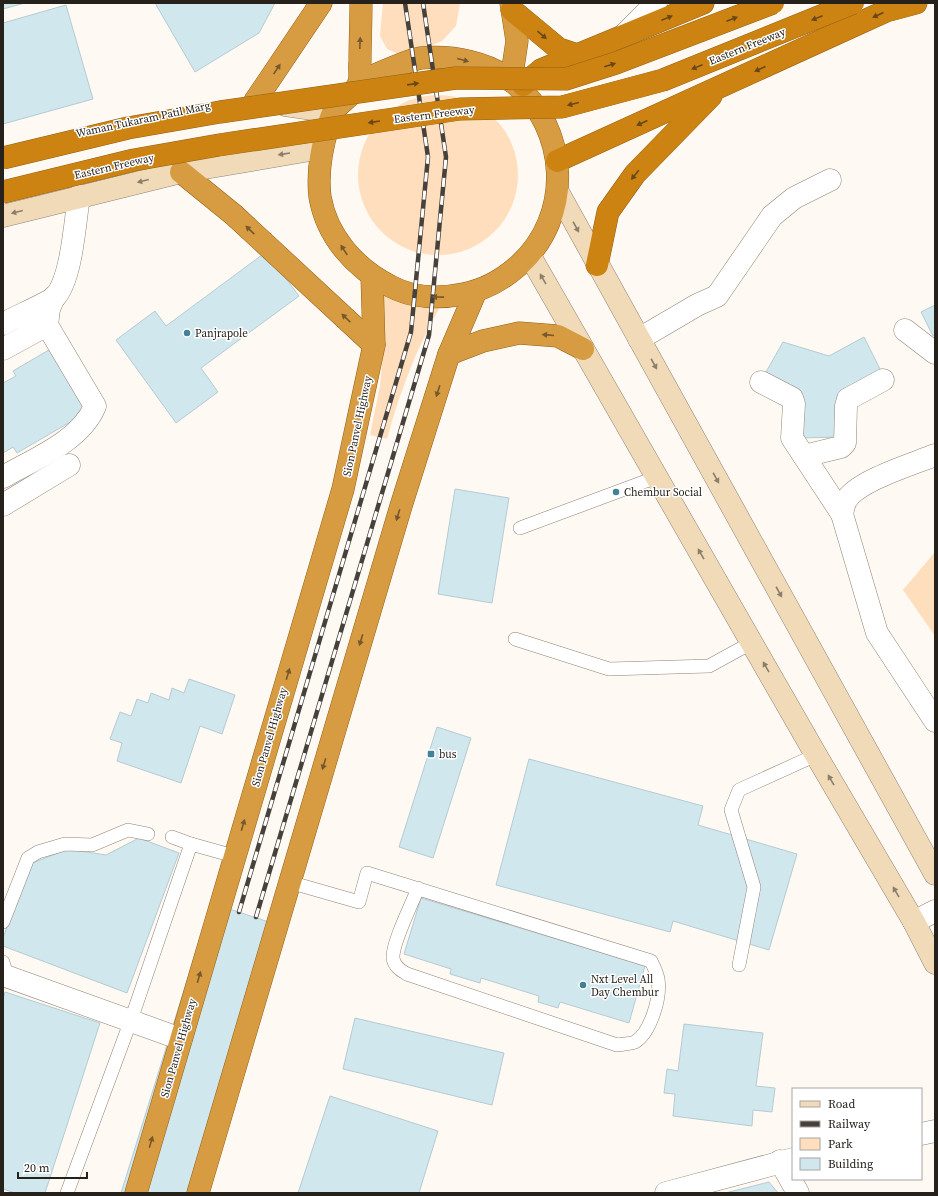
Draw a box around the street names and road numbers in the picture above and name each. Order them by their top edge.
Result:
street label: Eastern Freeway [707,24,788,69]
street label: Waman Tukaram Patil Marg [75,98,212,141]
street label: Eastern Freeway [393,102,476,127]
street label: Eastern Freeway [73,150,156,183]
street label: Sion Panvel Highway [340,374,376,478]
street label: Sion Panvel Highway [248,686,291,788]
street label: Sion Panvel Highway [157,997,200,1099]

